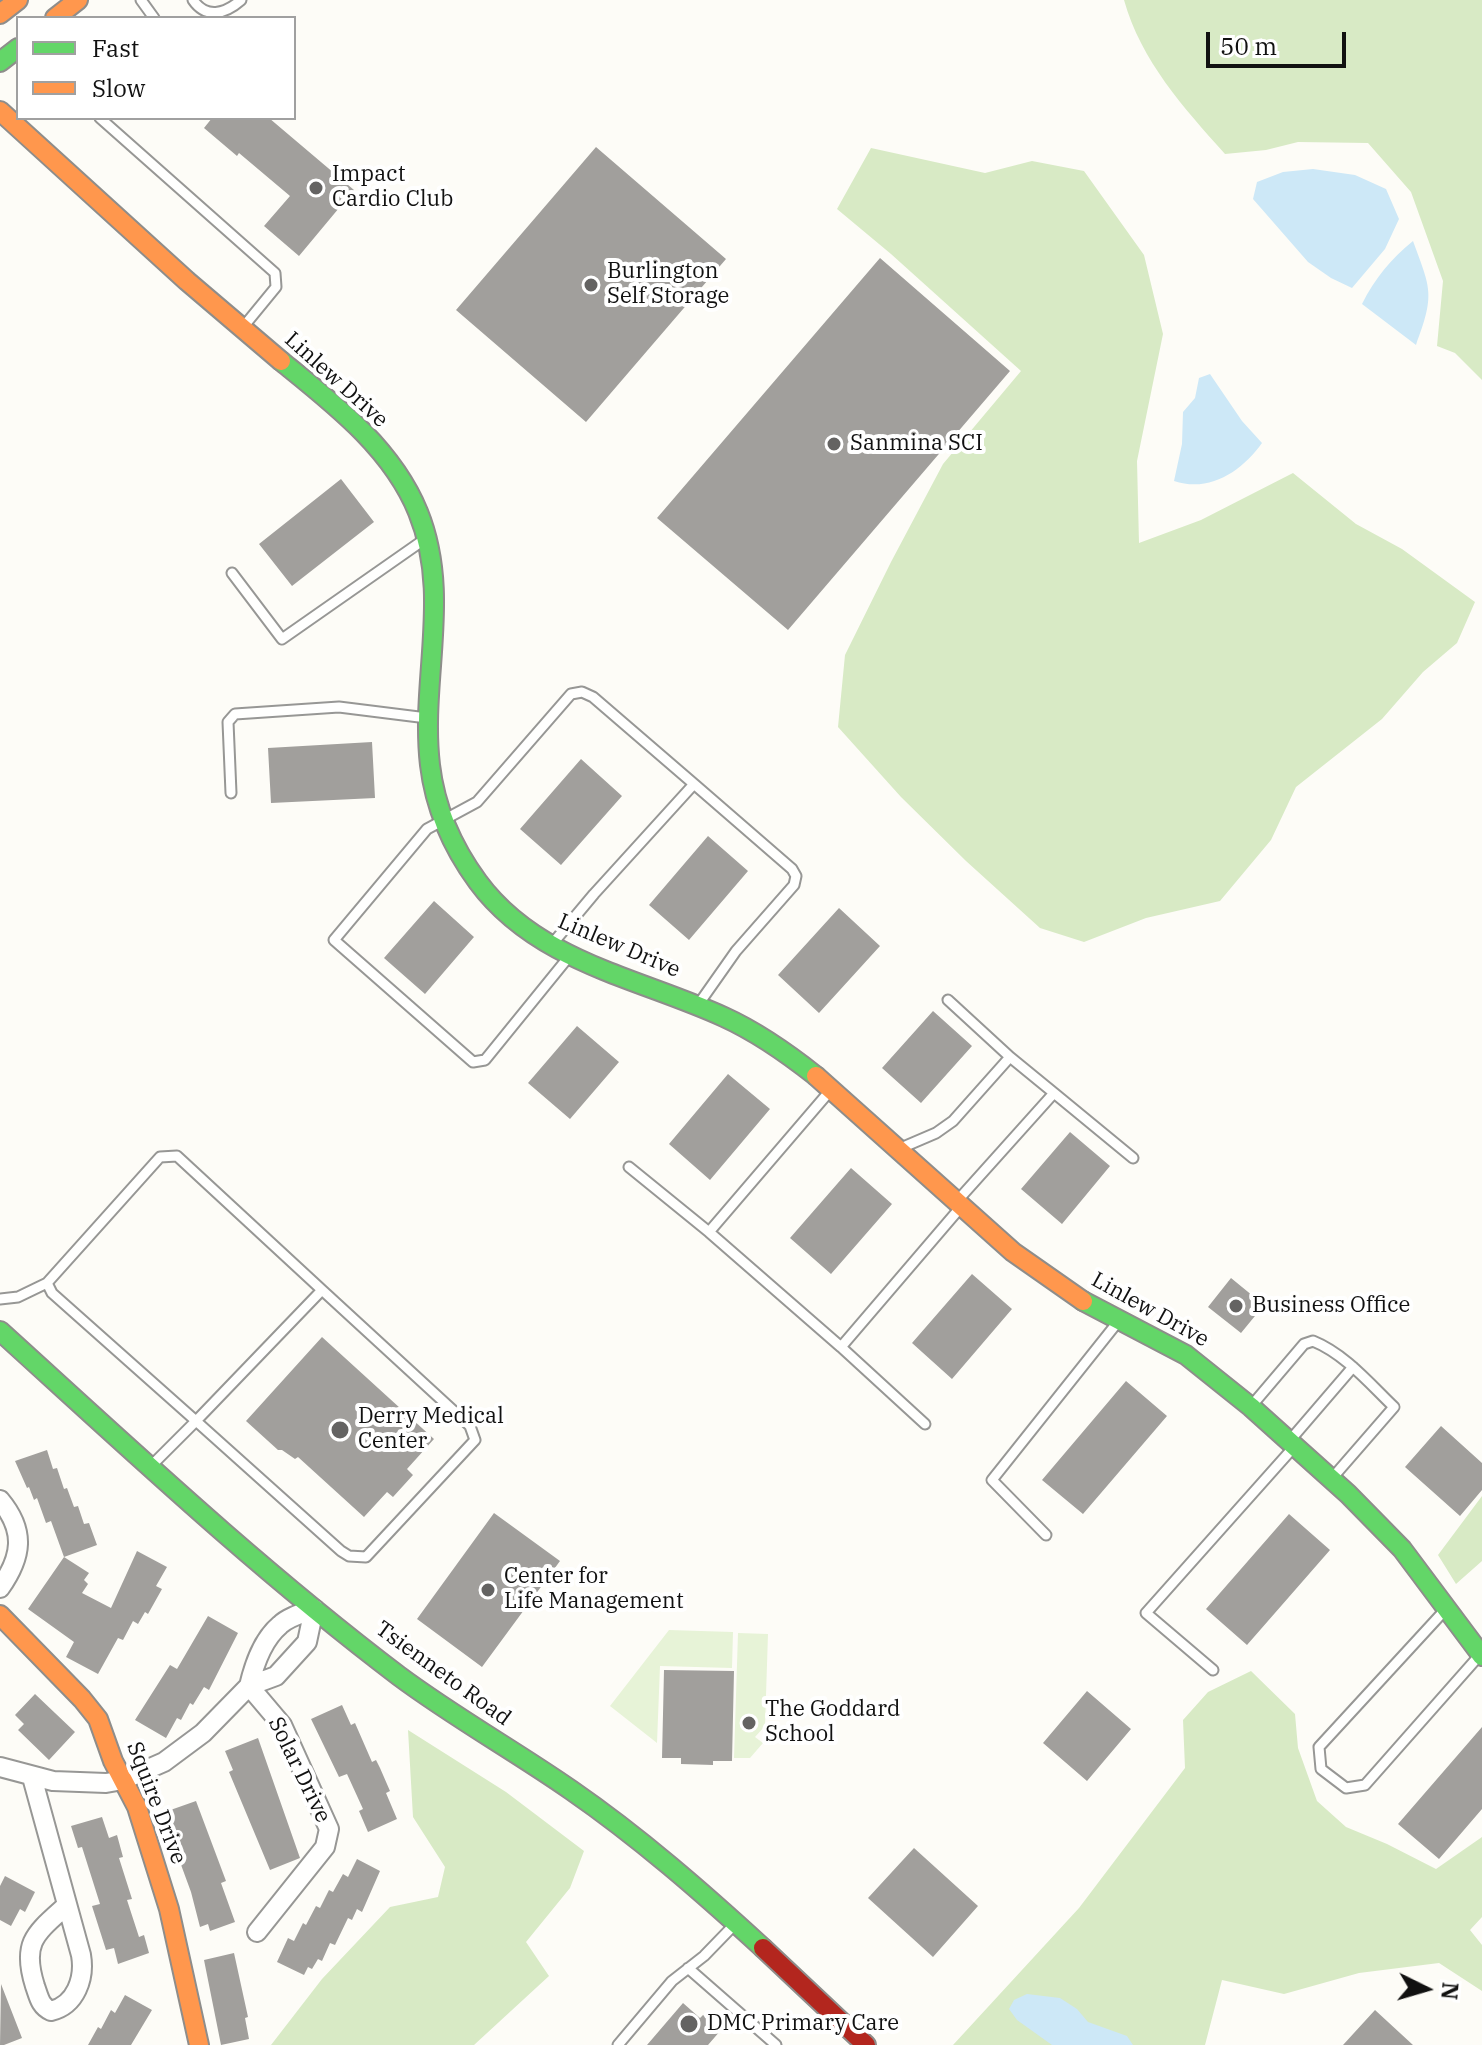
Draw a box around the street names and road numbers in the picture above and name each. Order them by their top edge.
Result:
street label: Linlew Drive [279,327,393,433]
street label: Linlew Drive [554,908,684,984]
street label: Linlew Drive [1087,1267,1213,1353]
street label: Tsienneto Road [370,1616,516,1732]
street label: Solar Drive [262,1713,336,1827]
street label: Squire Drive [121,1738,191,1868]

